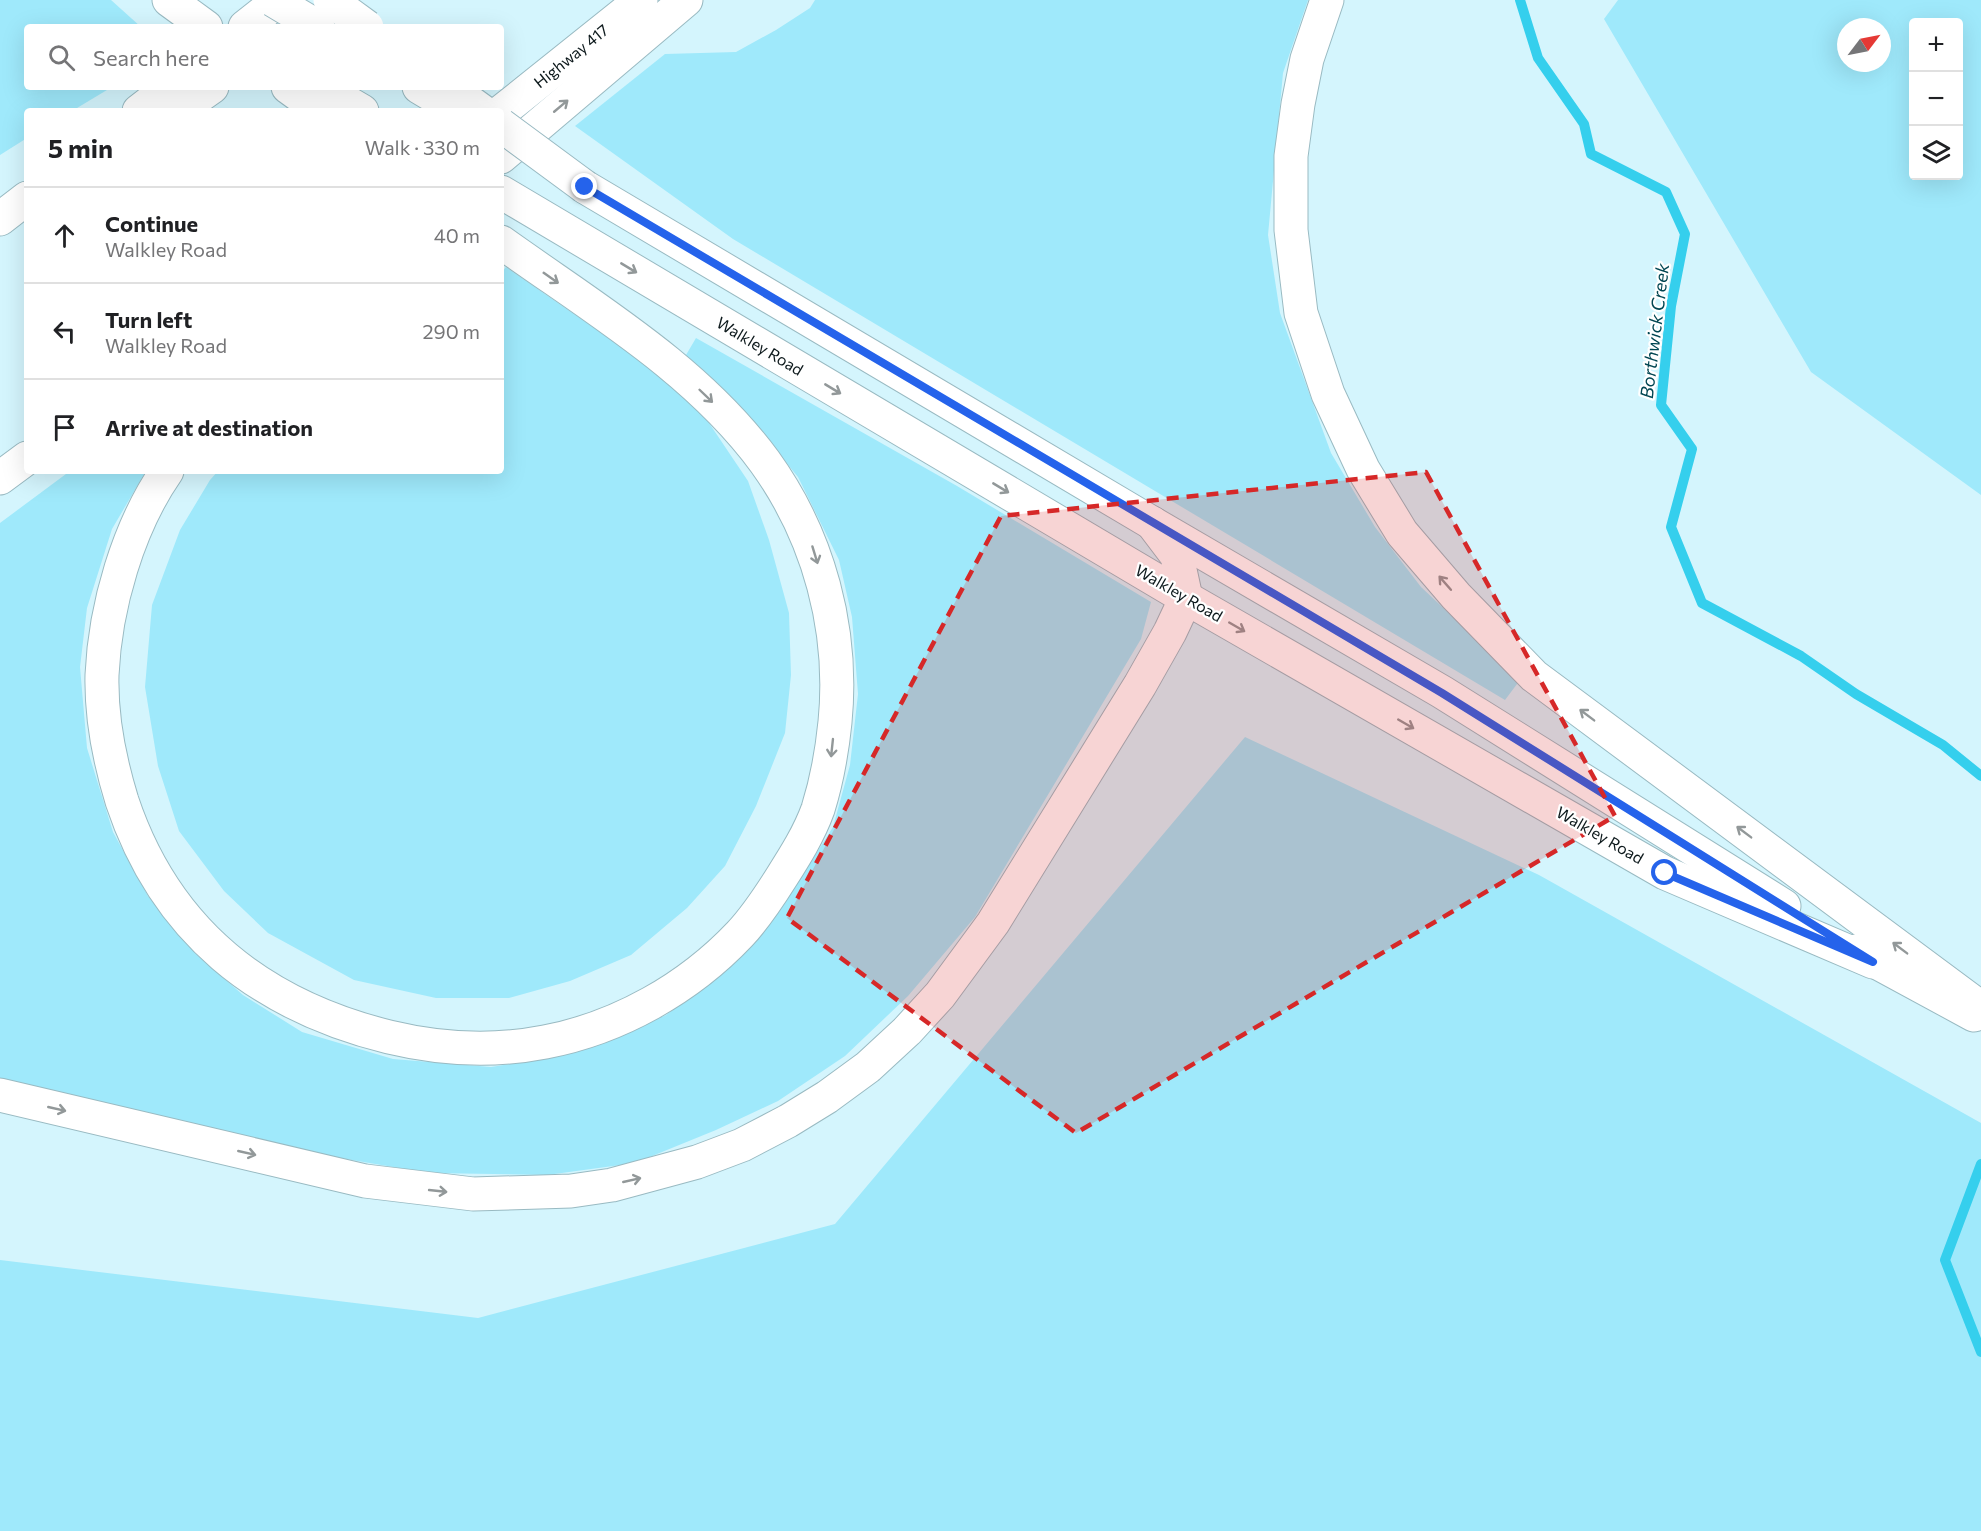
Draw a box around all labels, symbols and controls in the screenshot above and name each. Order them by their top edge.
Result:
north arrow [1837,18,1891,72]
map controls [1909,18,1963,180]
button: + [1909,18,1963,72]
street label: Highway 417 [530,20,612,91]
search box [24,24,504,90]
icon: search [45,41,78,74]
text: Search here [93,44,209,71]
button: − [1909,72,1963,126]
one-way arrow [553,99,569,112]
button: layers [1909,126,1963,180]
text: 5 min [48,132,113,163]
text: Walk · 330 m [365,135,480,159]
route end [571,173,597,199]
text: Continue [105,210,198,237]
icon: ahead [48,219,81,252]
text: 40 m [434,223,480,247]
text: Walkley Road [105,237,227,261]
water label: Borthwick Creek [1635,261,1673,400]
one-way arrow [620,262,637,274]
one-way arrow [542,272,559,284]
text: Turn left [105,306,192,333]
street label: Walkley Road [714,312,807,379]
icon: left [48,315,81,348]
text: 290 m [422,319,480,343]
text: Walkley Road [105,333,227,357]
one-way arrow [824,383,841,395]
one-way arrow [698,389,713,403]
icon: arrive [48,411,81,444]
text: Arrive at destination [105,414,313,441]
one-way arrow [992,482,1009,494]
one-way arrow [810,545,821,564]
street label: Walkley Road [1132,560,1226,625]
one-way arrow [1438,576,1452,591]
one-way arrow [1228,621,1245,633]
one-way arrow [1580,709,1596,722]
one-way arrow [1397,718,1414,730]
one-way arrow [826,737,837,757]
street label: Walkley Road [1553,802,1647,867]
one-way arrow [1736,825,1752,838]
route start [1651,859,1677,885]
one-way arrow [1893,942,1909,954]
one-way arrow [47,1104,66,1116]
one-way arrow [237,1148,256,1160]
one-way arrow [622,1174,641,1186]
one-way arrow [428,1186,447,1197]

